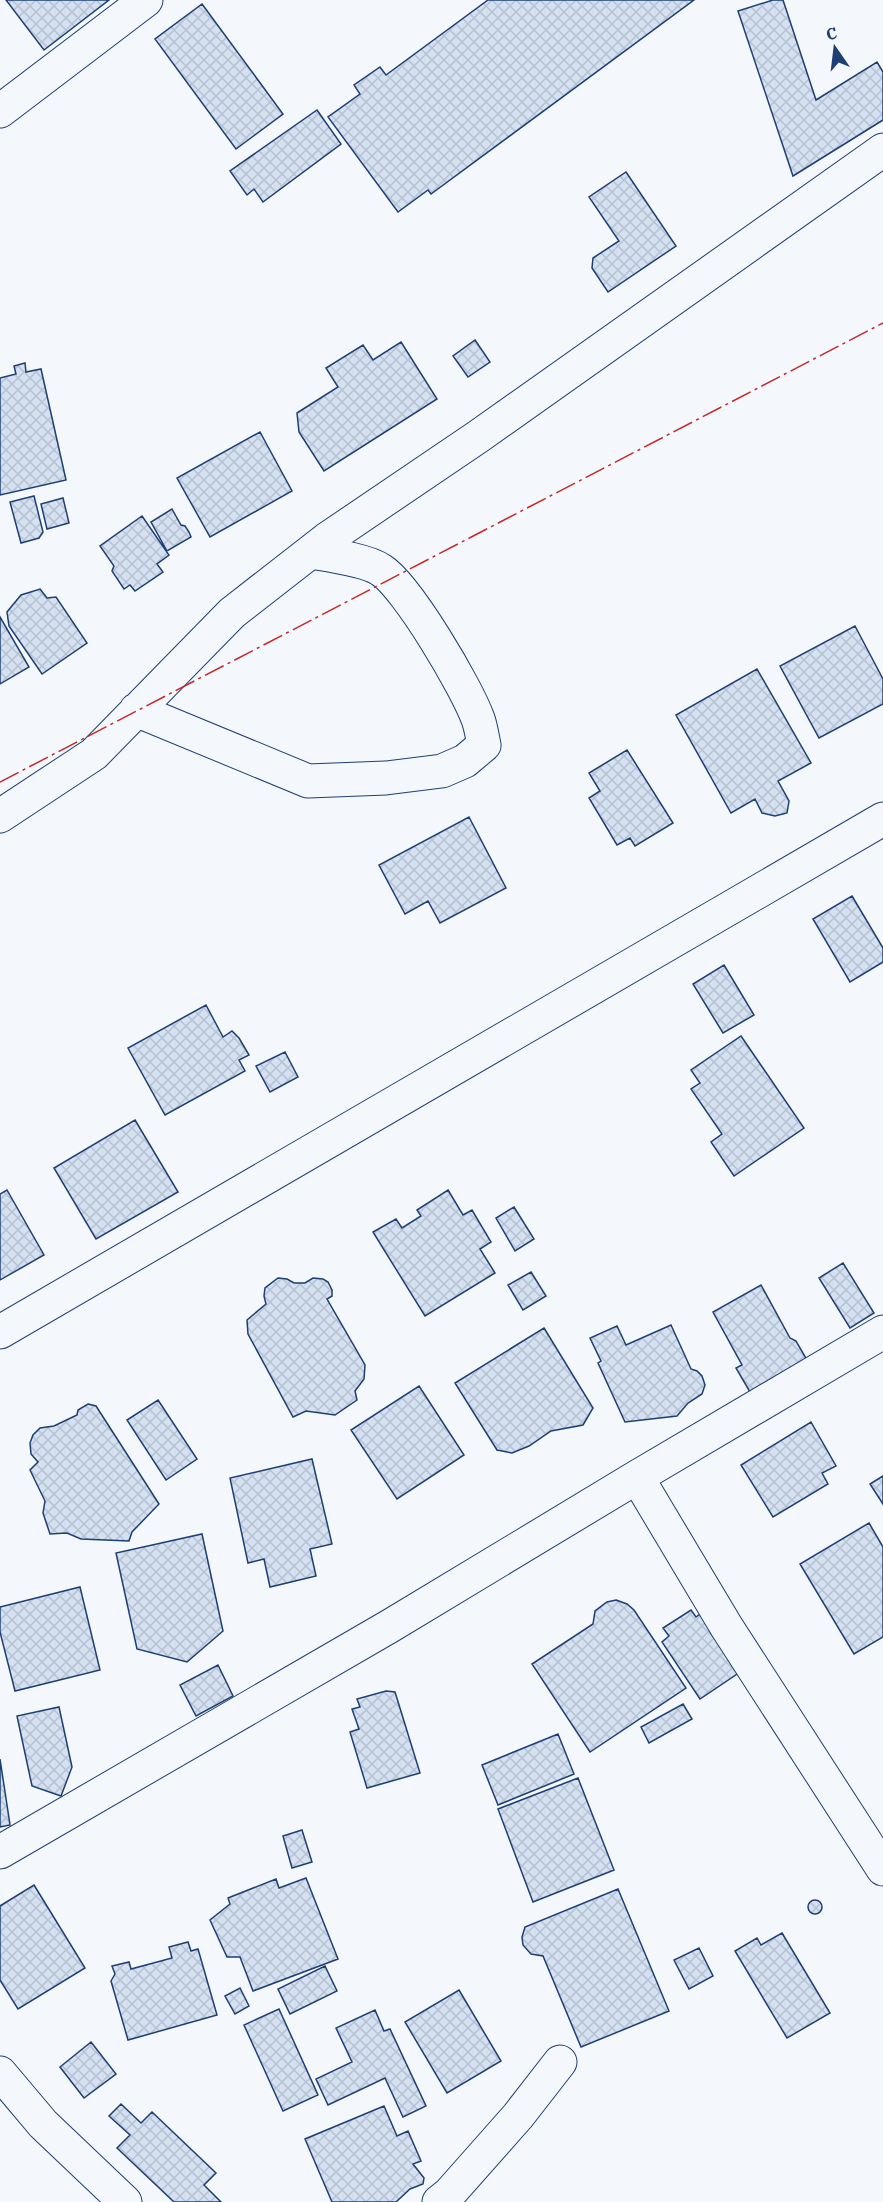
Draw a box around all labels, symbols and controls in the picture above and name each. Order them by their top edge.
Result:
north arrow [805,18,865,78]
text: С [824,22,839,44]

